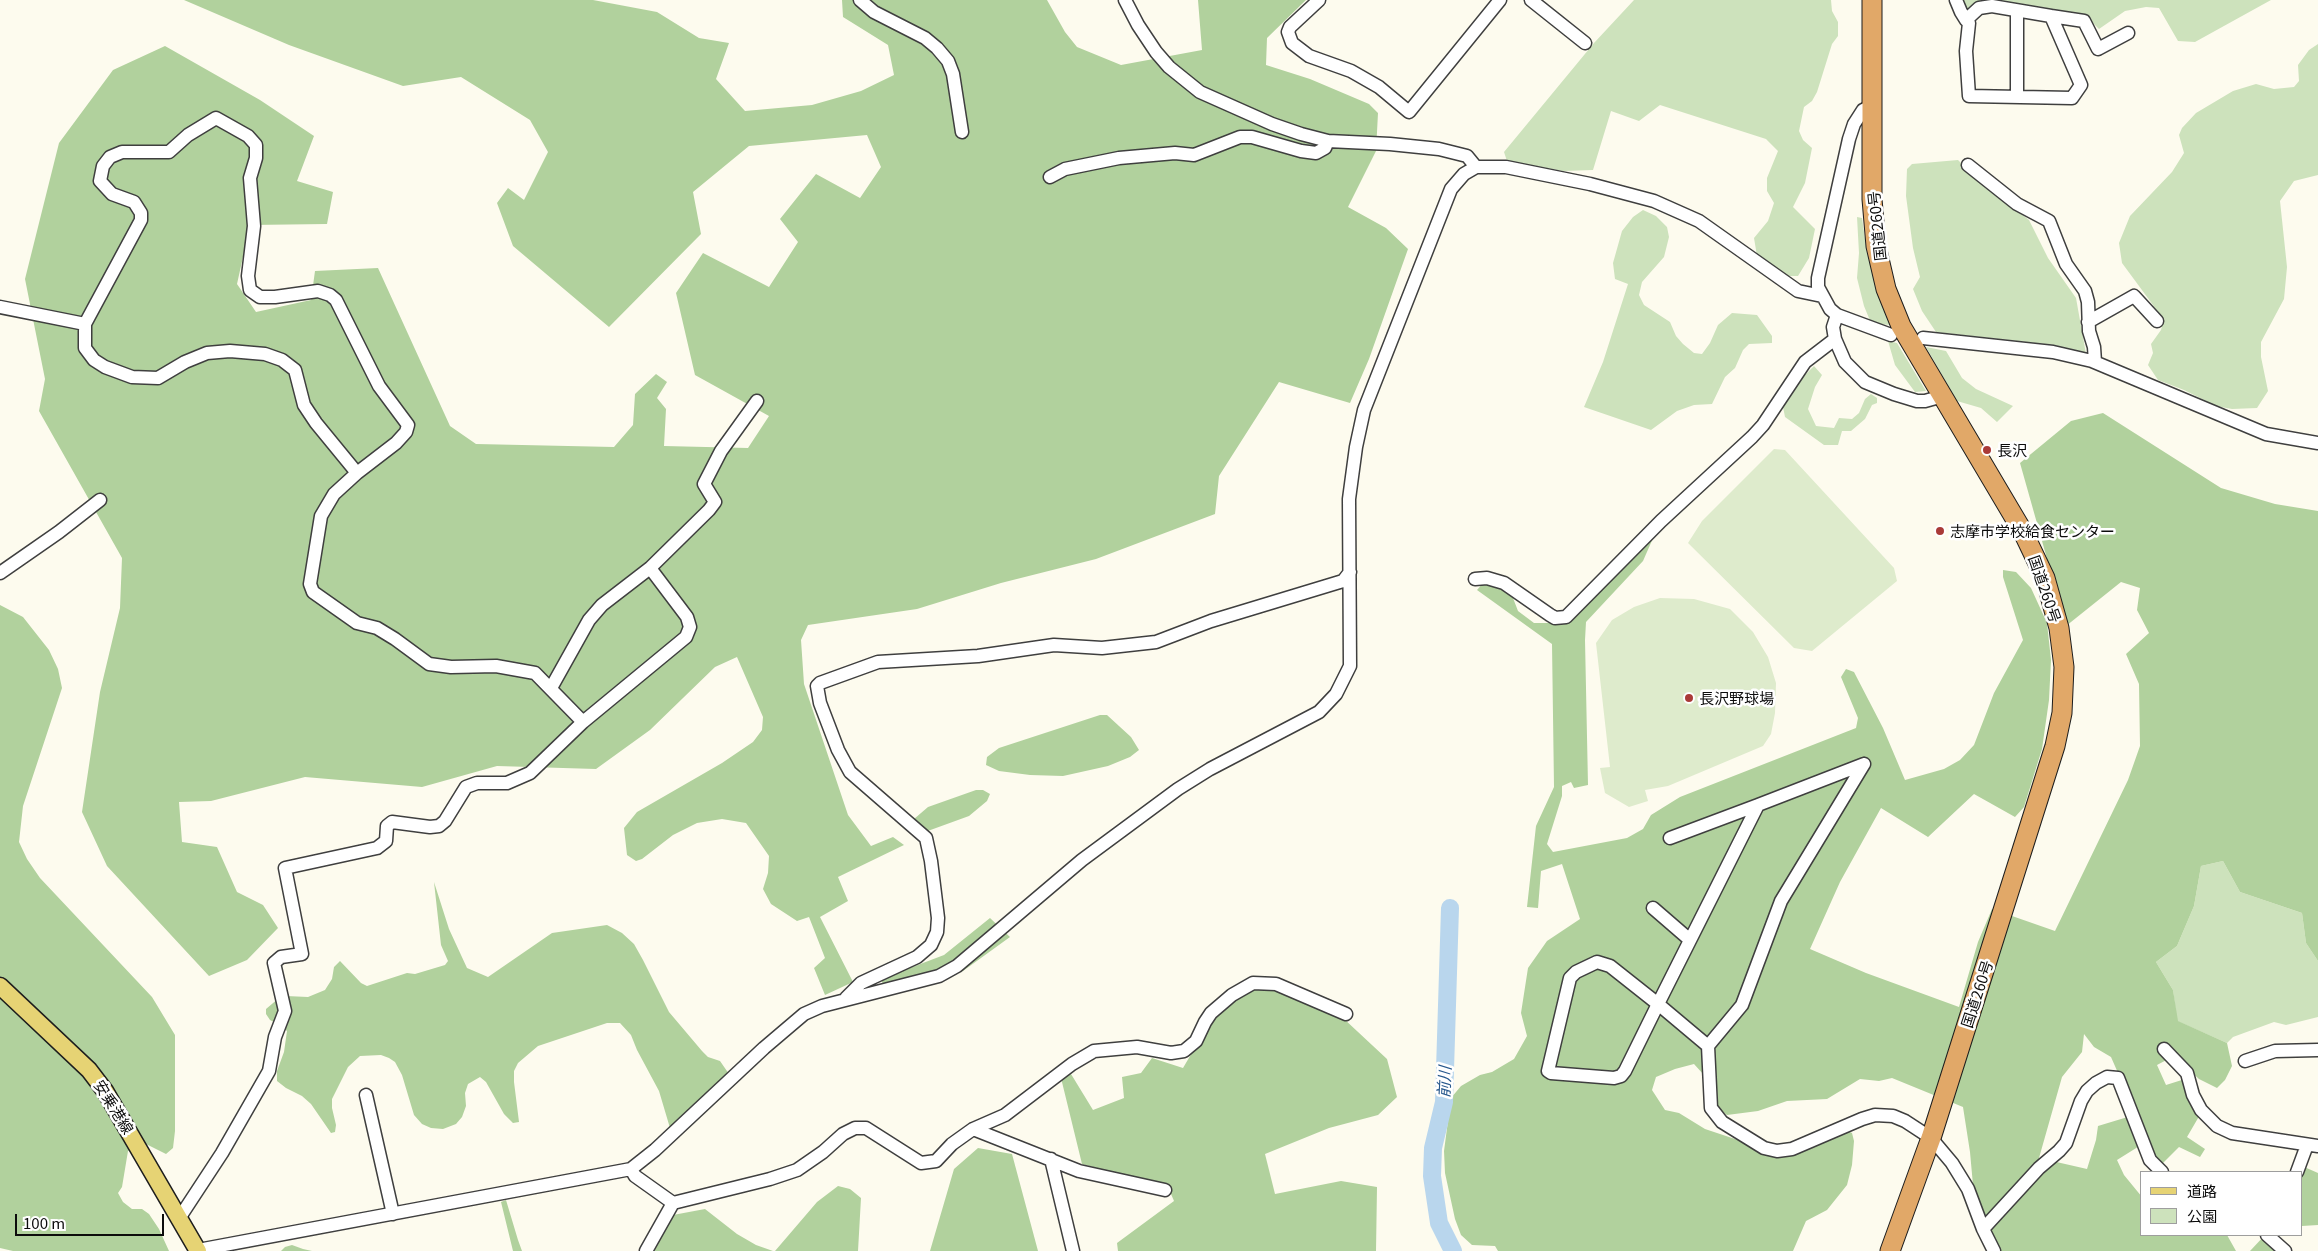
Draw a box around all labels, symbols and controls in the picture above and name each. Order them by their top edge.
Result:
street label: 国道260号 [1864,190,1890,262]
place label: 長沢 [1997,441,2027,459]
marker: 長沢 [1981,444,1993,456]
place label: 志摩市学校給食センター [1950,522,2115,540]
marker: 志摩市学校給食センター [1934,525,1946,537]
street label: 国道260号 [2025,553,2065,625]
place label: 長沢野球場 [1699,689,1774,707]
marker: 長沢野球場 [1683,692,1695,704]
street label: 国道260号 [1958,958,1996,1030]
water label: 前川 [1434,1066,1454,1098]
street label: 安乗港線 [90,1077,138,1137]
legend [2140,1171,2303,1236]
text: 道路 [2187,1180,2217,1201]
scale bar [18,1204,166,1236]
text: 公園 [2187,1205,2217,1226]
text: 100 m [23,1212,65,1233]

